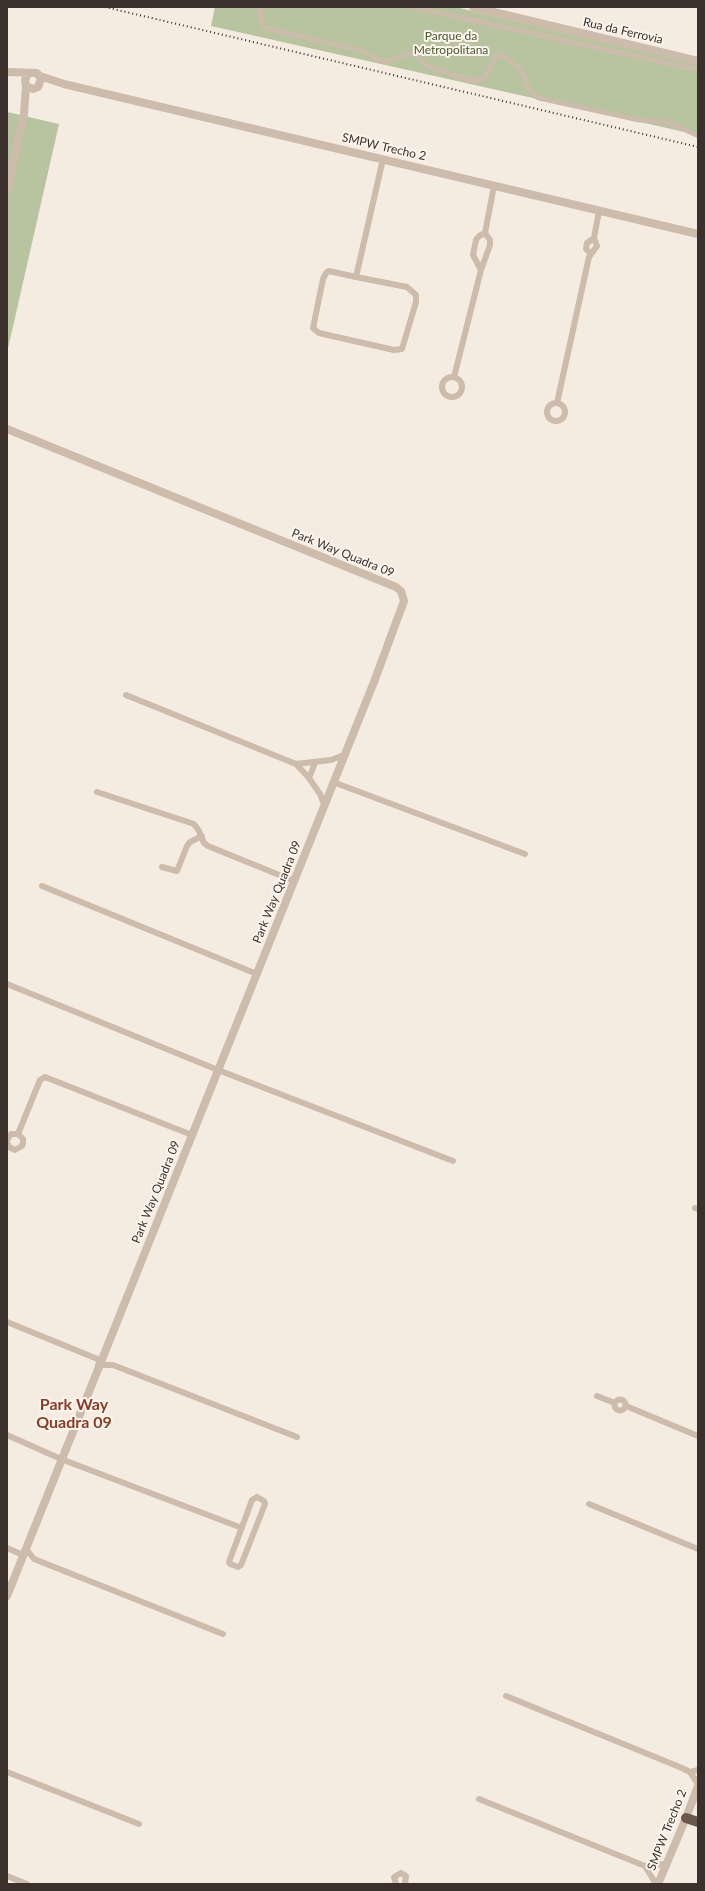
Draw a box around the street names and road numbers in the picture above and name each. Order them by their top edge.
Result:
street label: Rua da Ferrovia [582,15,664,47]
street label: SMPW Trecho 2 [341,130,427,164]
street label: Park Way Quadra 09 [290,526,396,580]
street label: Park Way Quadra 09 [250,839,304,945]
street label: Park Way Quadra 09 [129,1139,183,1245]
street label: SMPW Trecho 2 [644,1788,690,1872]

